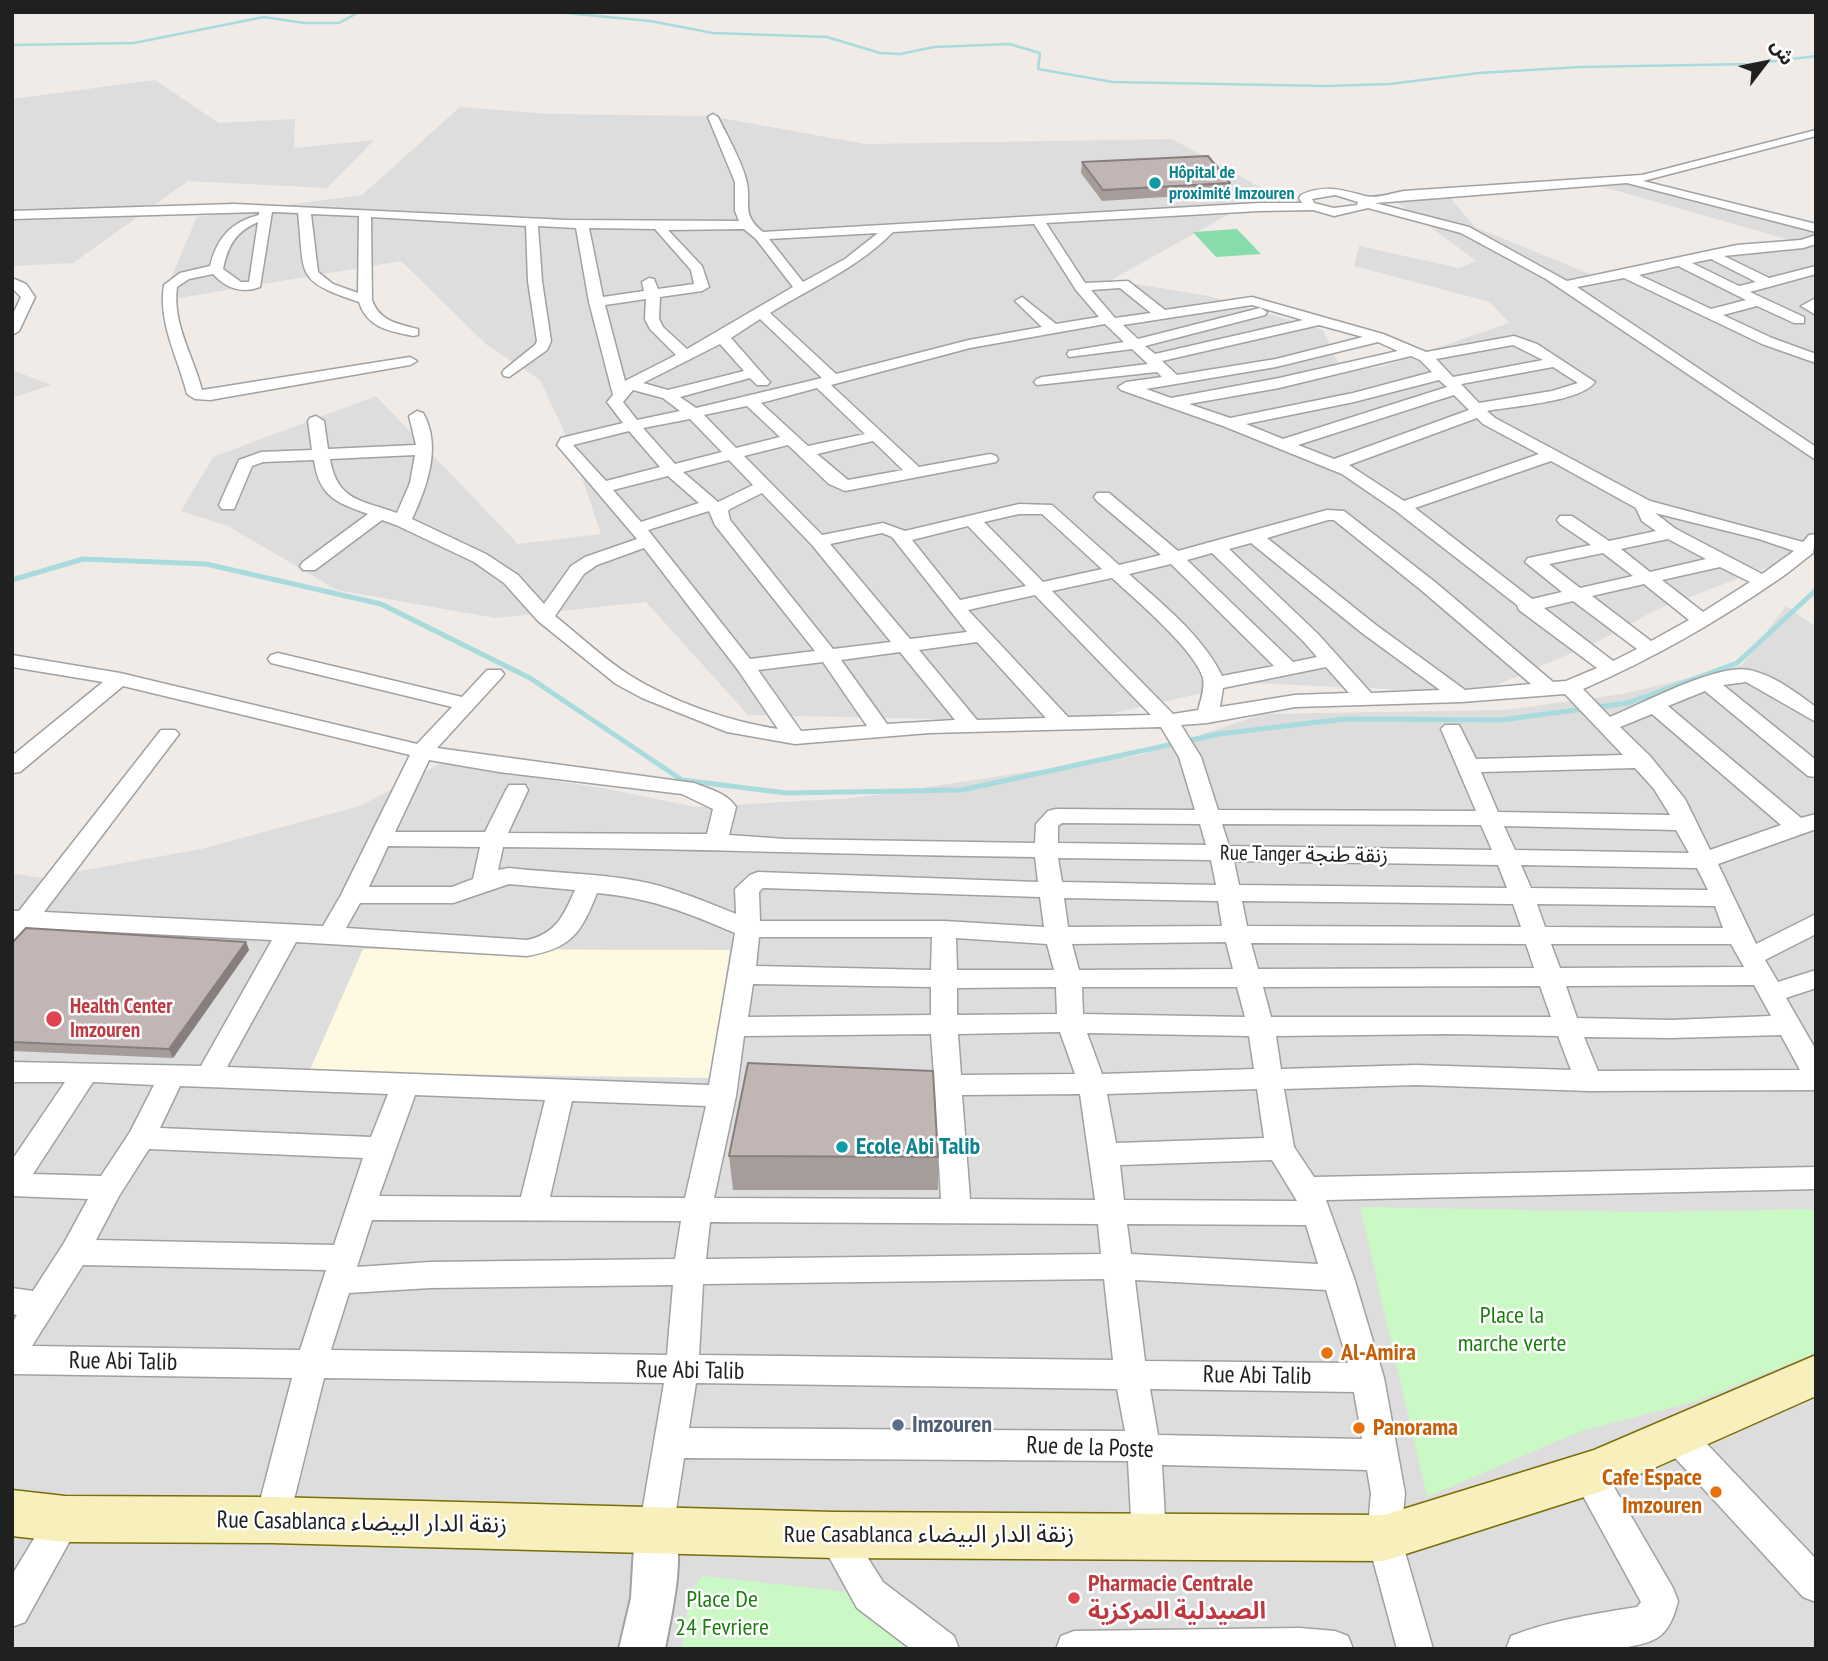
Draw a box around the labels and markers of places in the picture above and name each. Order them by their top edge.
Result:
place label: Hôpital de proximité Imzouren [1169,162,1295,204]
marker: Hôpital de proximité Imzouren [1147,175,1163,191]
place label: Health Center Imzouren [70,994,172,1044]
marker: Health Center Imzouren [44,1009,64,1029]
place label: Ecole Abi Talib [856,1133,980,1161]
marker: Ecole Abi Talib [834,1139,850,1155]
place label: Al-Amira [1341,1339,1416,1367]
marker: Al-Amira [1319,1345,1335,1361]
place label: Imzouren [912,1411,992,1439]
place label: Panorama [1373,1414,1458,1442]
marker: Imzouren [890,1417,906,1433]
marker: Panorama [1351,1420,1367,1436]
place label: Cafe Espace Imzouren [1602,1464,1702,1520]
marker: Cafe Espace Imzouren [1708,1484,1724,1500]
place label: Pharmacie Centrale الصيدلية المركزية [1088,1570,1266,1626]
marker: Pharmacie Centrale الصيدلية المركزية [1066,1590,1082,1606]

